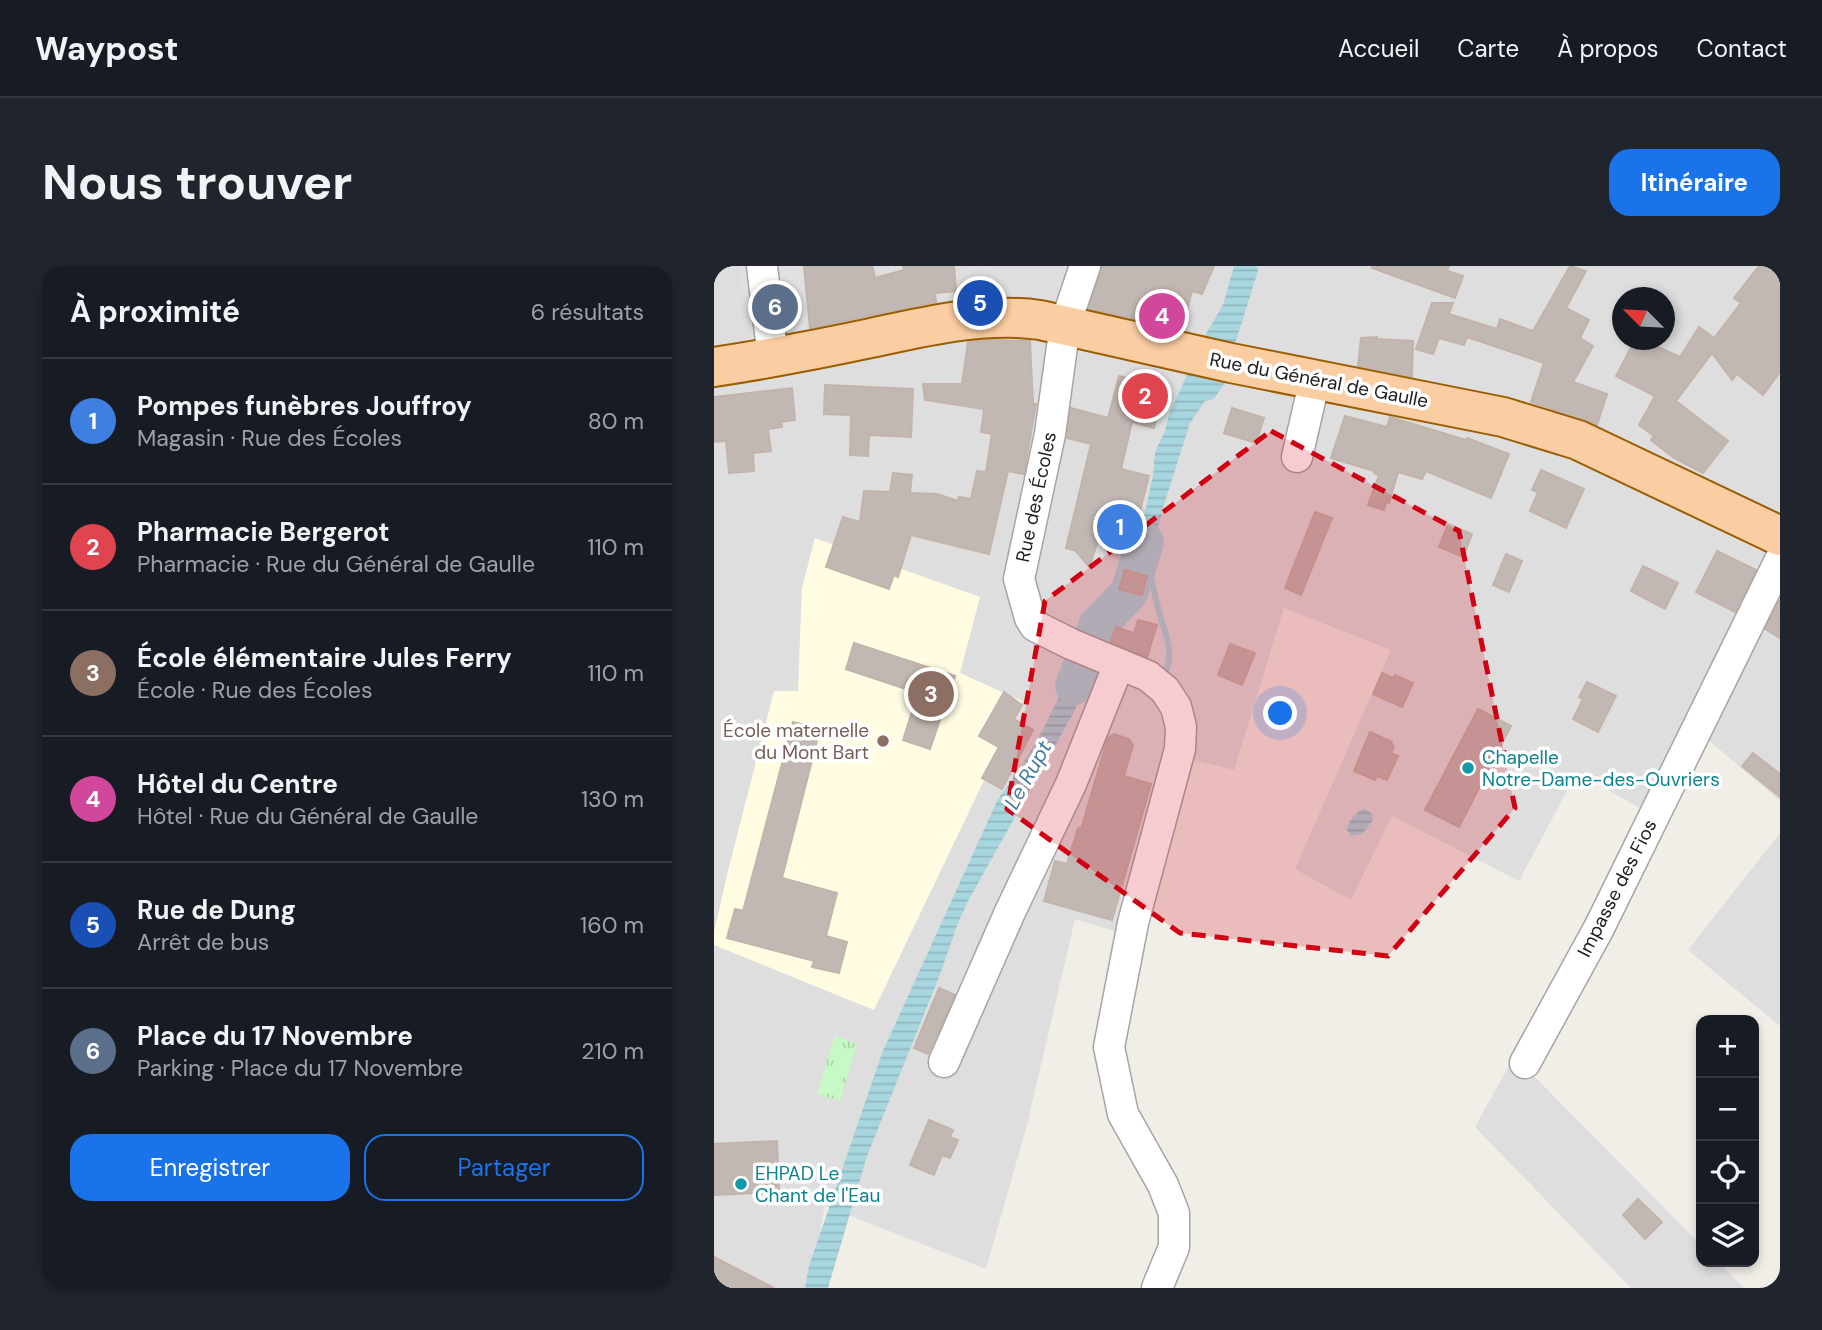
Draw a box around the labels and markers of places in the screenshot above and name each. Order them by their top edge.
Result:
pin: 5 [957,277,1003,329]
pin: 6 [752,281,798,333]
pin: 4 [1139,290,1185,342]
pin: 2 [1122,370,1168,422]
pin: 1 [1097,501,1143,553]
pin: 3 [908,668,954,720]
place label: École maternelle du Mont Bart [723,718,869,765]
marker: École maternelle du Mont Bart [875,733,891,749]
place label: Chapelle Notre-Dame-des-Ouvriers [1482,745,1720,792]
marker: Chapelle Notre-Dame-des-Ouvriers [1460,760,1476,776]
place label: EHPAD Le Chant de l'Eau [755,1161,880,1208]
marker: EHPAD Le Chant de l'Eau [733,1176,749,1192]

